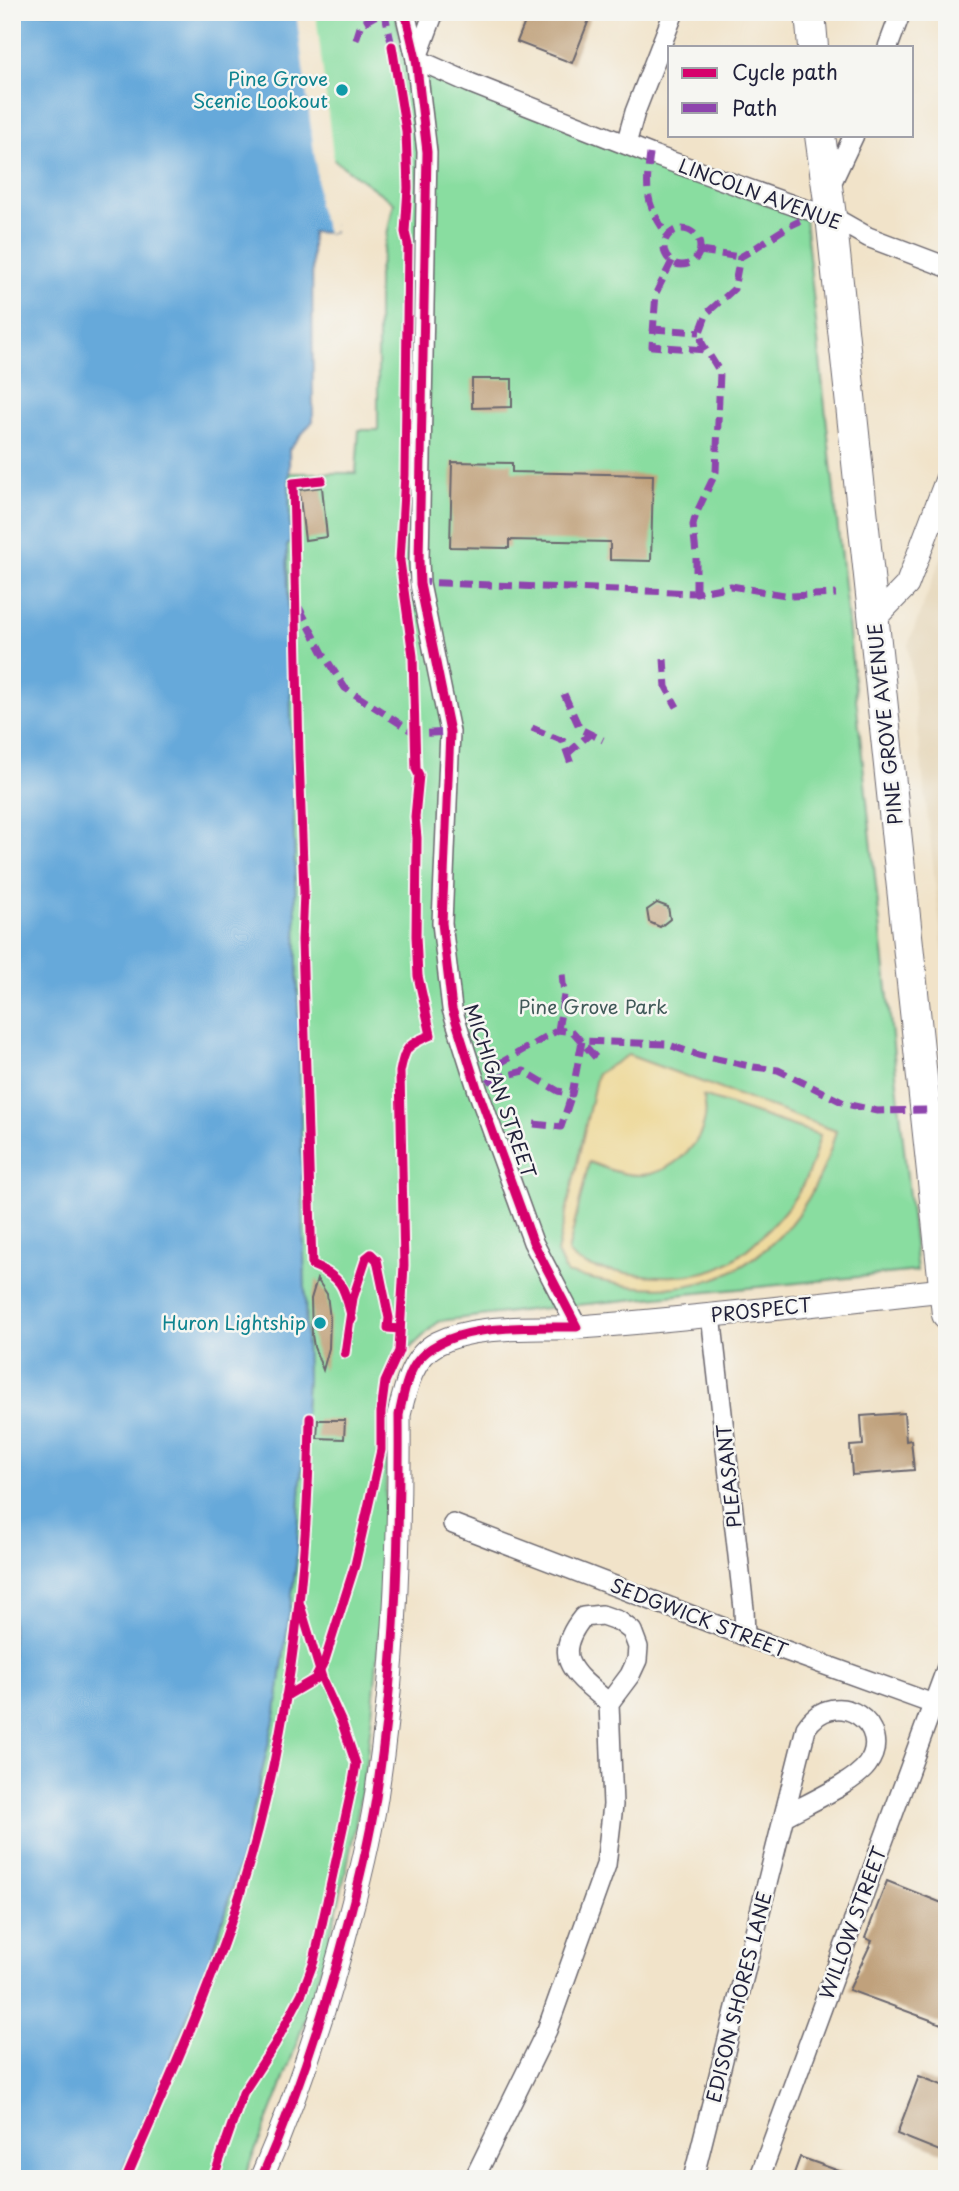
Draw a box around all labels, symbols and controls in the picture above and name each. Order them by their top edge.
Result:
legend [668,46,914,136]
text: Cycle path [732,55,838,87]
place label: Pine Grove Scenic Lookout [193,64,328,114]
marker: Pine Grove Scenic Lookout [334,82,350,98]
text: Path [732,91,777,123]
street label: LINCOLN AVENUE [675,151,846,236]
street label: PINE GROVE AVENUE [860,622,909,826]
park label: Pine Grove Park [519,992,668,1020]
street label: MICHIGAN STREET [458,1000,544,1181]
street label: PROSPECT [709,1290,813,1328]
place label: Huron Lightship [162,1308,306,1336]
marker: Huron Lightship [312,1315,328,1331]
street label: PLEASANT [709,1423,747,1529]
street label: SEDGWICK STREET [607,1570,792,1664]
street label: WILLOW STREET [812,1843,893,2003]
street label: EDISON SHORES LANE [698,1888,778,2105]

